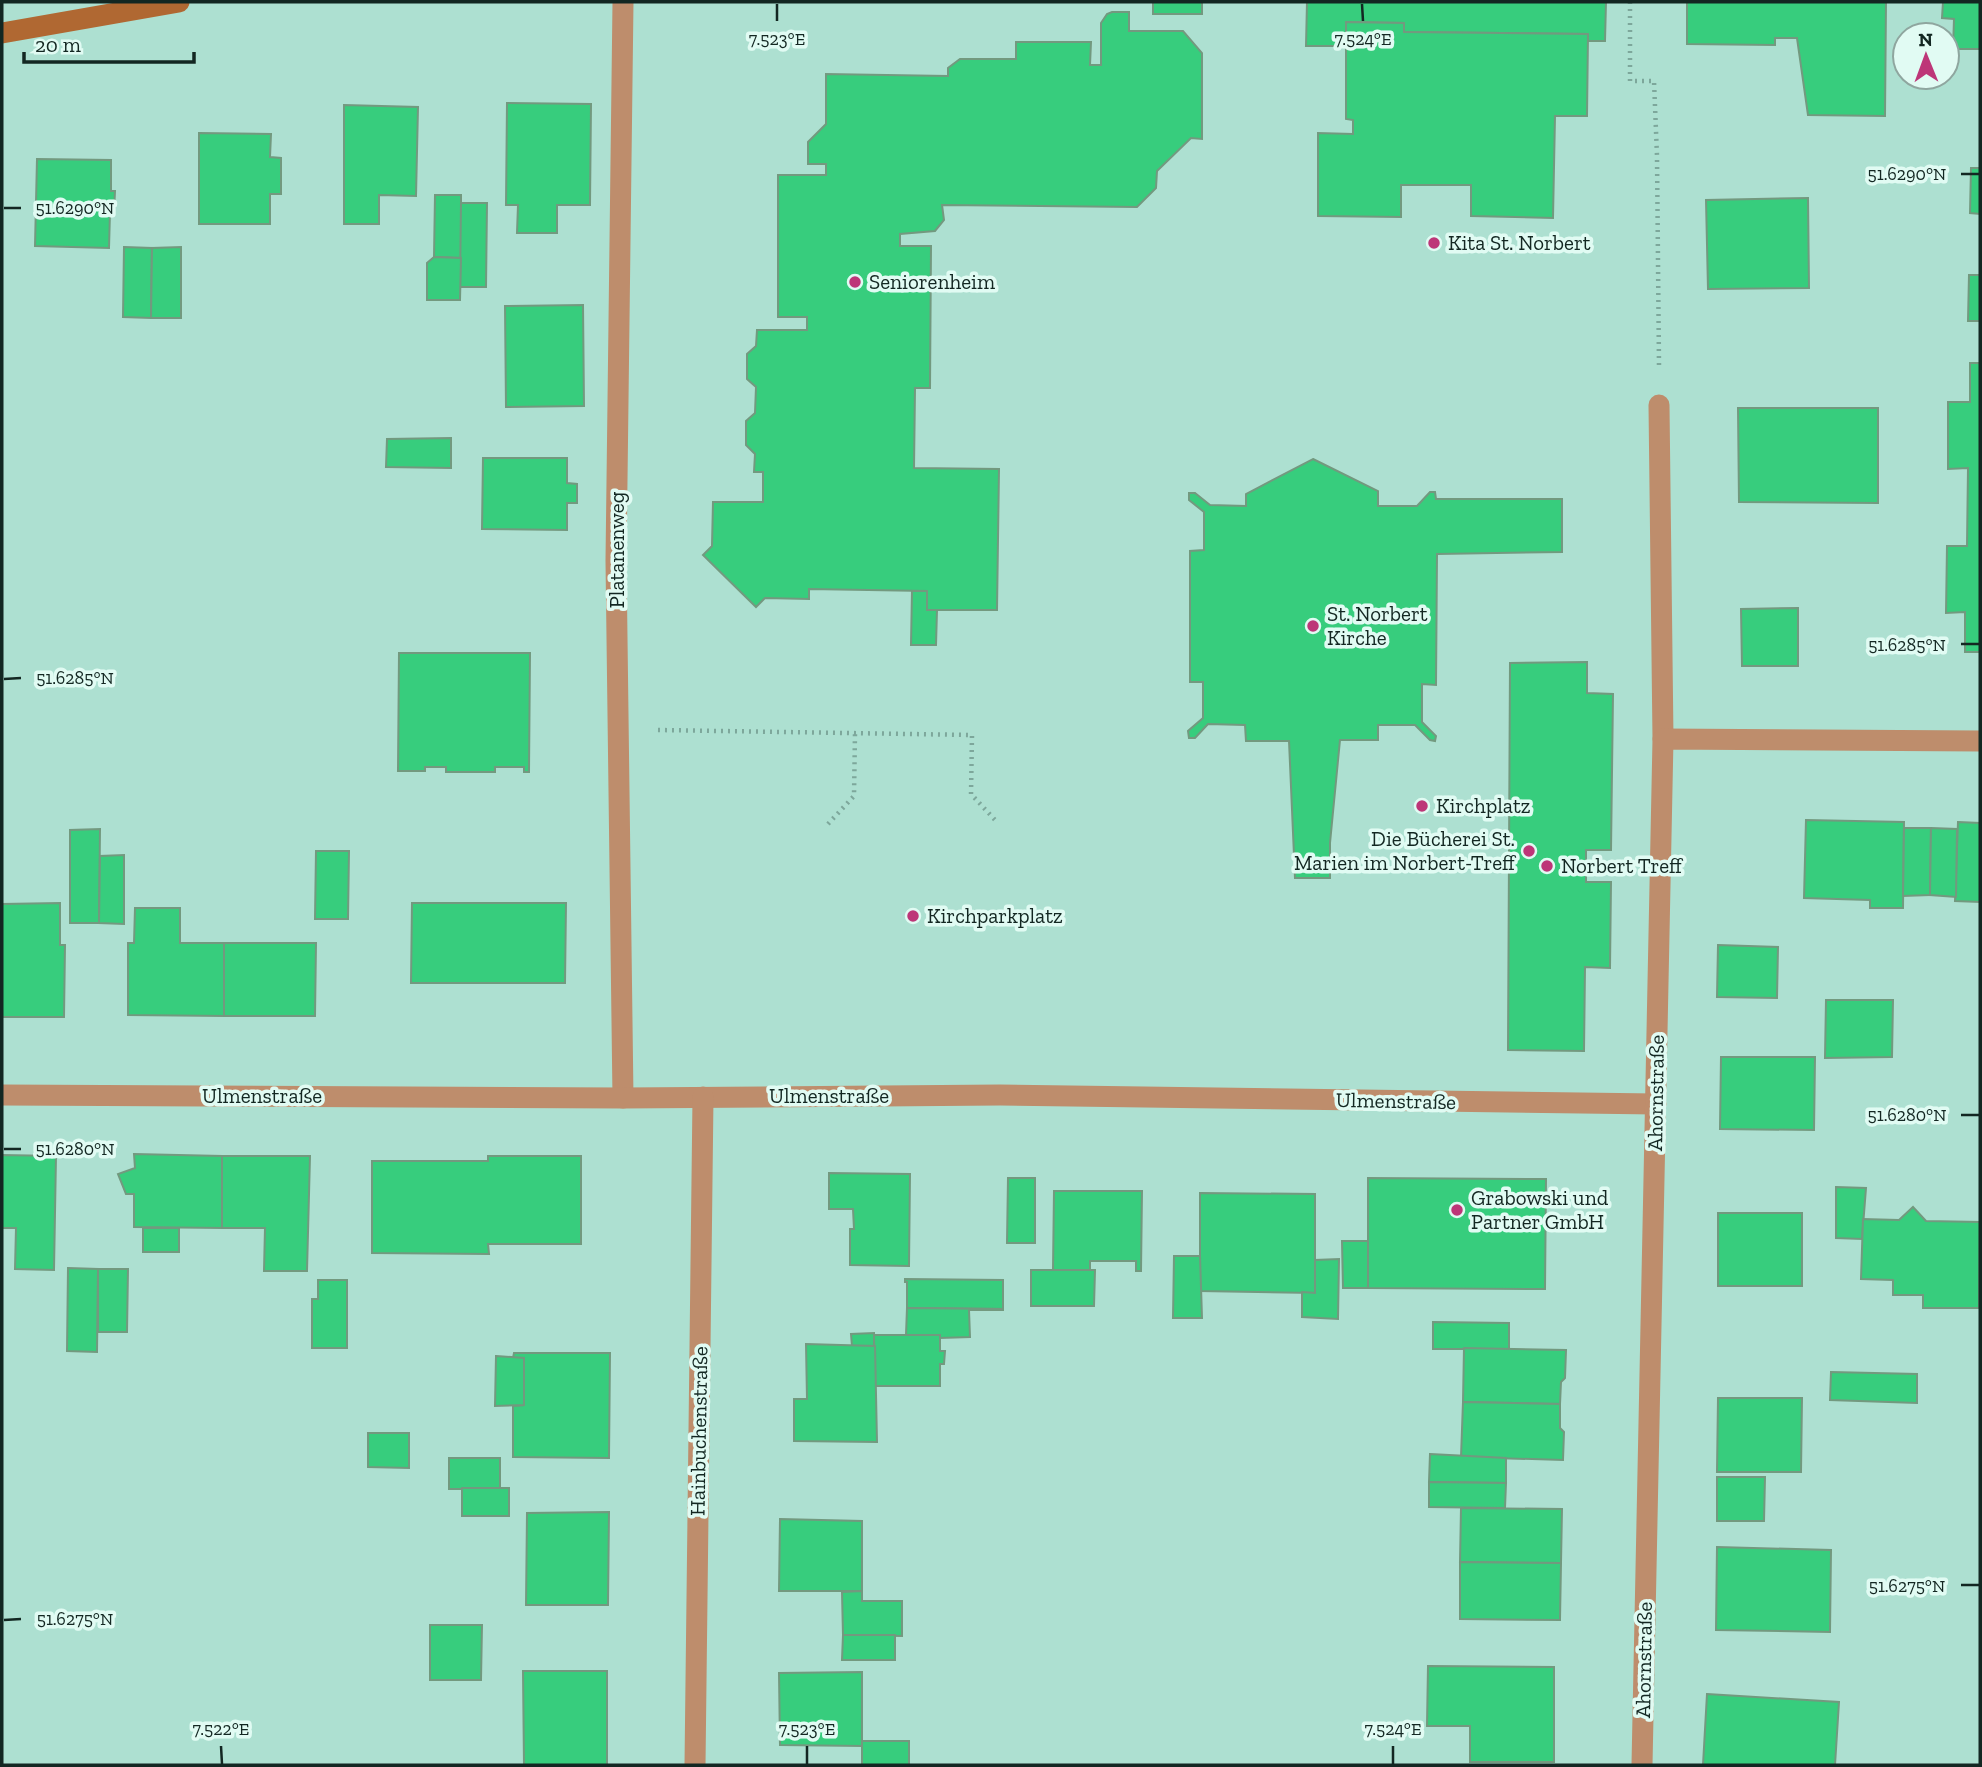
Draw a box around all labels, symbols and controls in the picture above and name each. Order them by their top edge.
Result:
scale bar [24,21,194,65]
north arrow [1891,21,1961,91]
text: 7.523°E [749,28,805,50]
text: 7.524°E [1335,28,1391,50]
text: N [1918,28,1933,51]
text: 20 m [35,32,81,57]
text: 51.6290°N [1868,163,1946,185]
text: 51.6290°N [36,197,114,219]
place label: Kita St. Norbert [1448,230,1591,255]
marker: Kita St. Norbert [1426,235,1442,251]
place label: Seniorenheim [869,269,995,294]
marker: Seniorenheim [847,274,863,290]
street label: Platanenweg [604,491,629,608]
place label: St. Norbert Kirche [1327,601,1428,650]
marker: St. Norbert Kirche [1305,618,1321,634]
text: 51.6285°N [1868,634,1946,656]
text: 51.6285°N [36,667,114,689]
place label: Kirchplatz [1436,793,1531,818]
marker: Kirchplatz [1414,798,1430,814]
place label: Die Bücherei St. Marien im Norbert-Treff [1294,826,1517,875]
marker: Die Bücherei St. Marien im Norbert-Treff [1521,843,1537,859]
place label: Norbert Treff [1561,853,1684,878]
marker: Norbert Treff [1539,858,1555,874]
place label: Kirchparkplatz [927,903,1063,928]
marker: Kirchparkplatz [905,908,921,924]
street label: Ahornstraße [1642,1034,1669,1151]
street label: Ulmenstraße [202,1083,322,1108]
street label: Ulmenstraße [769,1083,889,1108]
street label: Ulmenstraße [1336,1087,1456,1114]
text: 51.6280°N [1868,1104,1946,1126]
text: 51.6280°N [36,1138,114,1160]
place label: Grabowski und Partner GmbH [1471,1185,1609,1234]
marker: Grabowski und Partner GmbH [1449,1202,1465,1218]
street label: Hainbuchenstraße [685,1346,712,1516]
text: 51.6275°N [1869,1575,1945,1597]
street label: Ahornstraße [1630,1601,1657,1718]
text: 51.6275°N [37,1608,113,1630]
text: 7.522°E [193,1718,249,1740]
text: 7.523°E [779,1718,835,1740]
text: 7.524°E [1365,1718,1421,1740]

